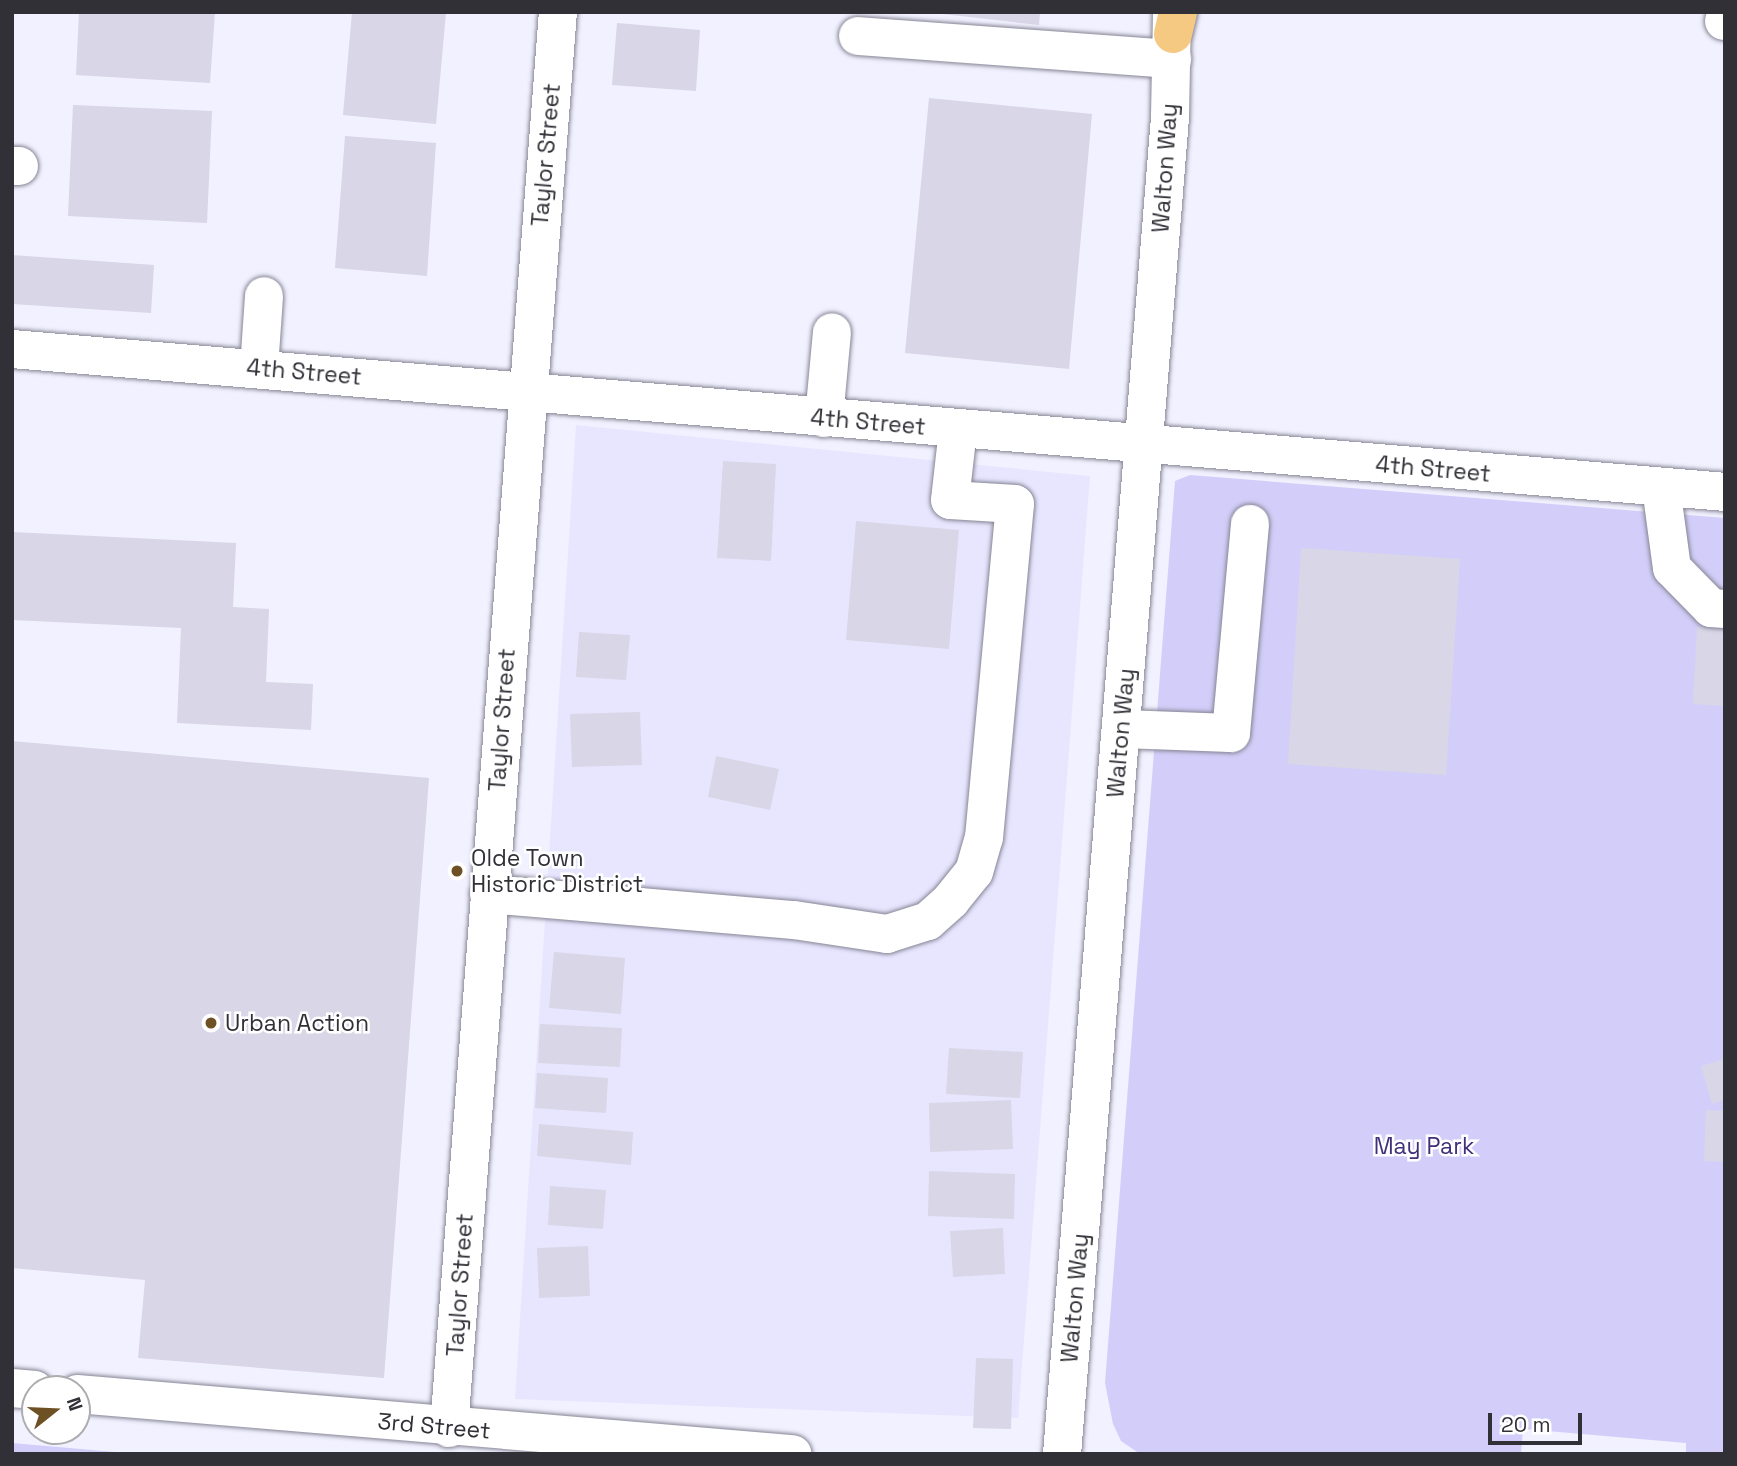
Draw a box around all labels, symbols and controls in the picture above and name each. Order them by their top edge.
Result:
street label: Taylor Street [526,82,566,228]
street label: Walton Way [1147,102,1183,234]
street label: 4th Street [245,353,363,391]
street label: 4th Street [809,403,927,441]
street label: 4th Street [1374,450,1492,488]
street label: Taylor Street [483,648,521,792]
street label: Walton Way [1102,667,1140,799]
place label: Olde Town Historic District [471,844,643,898]
marker: Olde Town Historic District [449,863,465,879]
place label: Urban Action [225,1009,369,1037]
marker: Urban Action [203,1015,219,1031]
park label: May Park [1374,1132,1474,1160]
street label: Taylor Street [441,1213,479,1357]
street label: Walton Way [1056,1232,1094,1364]
north arrow [21,1375,91,1445]
text: N [61,1394,88,1414]
scale bar [1492,1400,1586,1444]
street label: 3rd Street [376,1407,492,1445]
text: 20 m [1501,1411,1551,1438]

